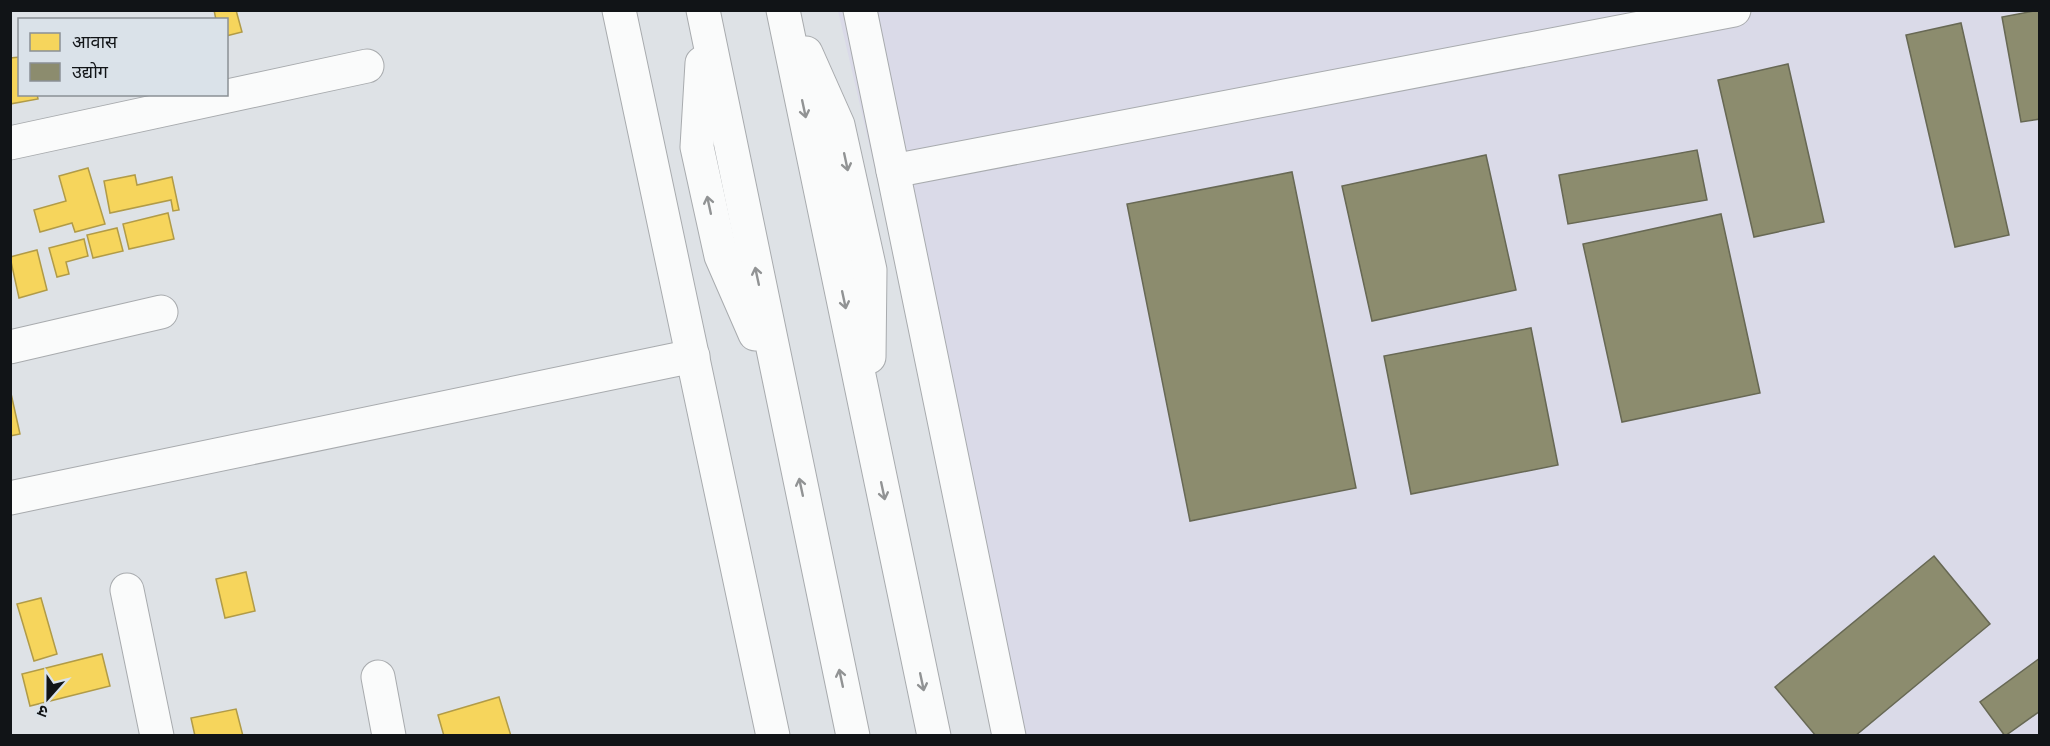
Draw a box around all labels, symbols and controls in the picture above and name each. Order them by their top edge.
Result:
legend [18,18,228,96]
text: आवास [72,30,118,52]
text: उद्योग [72,60,109,82]
one-way arrow [799,99,810,118]
one-way arrow [841,152,853,171]
one-way arrow [703,196,715,215]
one-way arrow [751,267,762,286]
one-way arrow [838,290,850,309]
one-way arrow [795,478,806,498]
one-way arrow [878,480,889,500]
north arrow [18,668,78,728]
one-way arrow [835,669,847,688]
one-way arrow [917,672,929,691]
text: उ [34,702,50,723]

